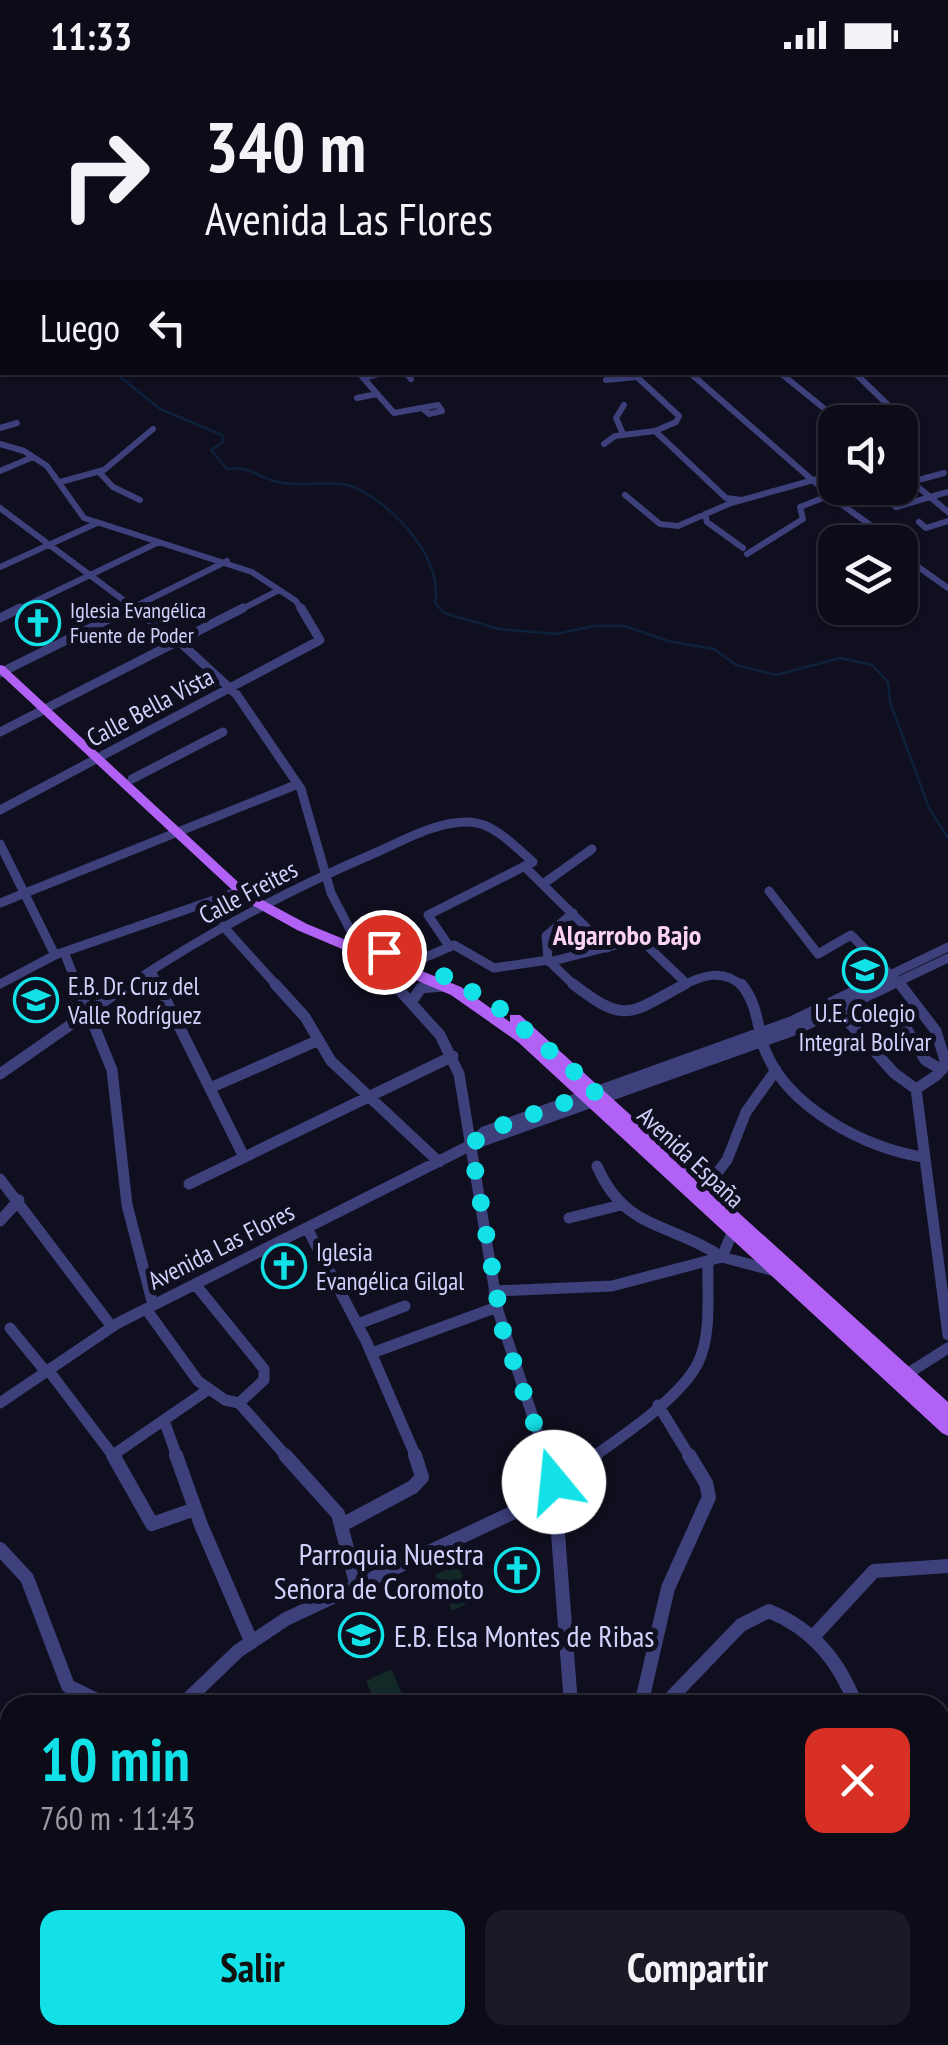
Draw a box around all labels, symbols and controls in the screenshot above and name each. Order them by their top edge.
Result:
text: 11:33 [50,11,132,60]
text: 340 m [205,101,366,191]
icon: right [40,110,170,240]
text: Avenida Las Flores [205,189,493,247]
icon: left [140,300,195,355]
text: Luego [40,303,120,352]
map controls [818,405,918,625]
button: sound [818,405,918,505]
button: layers [818,525,918,625]
place label: Iglesia Evangélica Fuente de Poder [70,596,206,649]
church icon: Iglesia Evangélica Fuente de Poder [15,600,61,646]
street label: Calle Bella Vista [81,660,219,754]
street label: Calle Freites [193,853,303,931]
pin [342,910,427,995]
district label: Algarrobo Bajo [552,916,701,953]
icon: arrive [357,925,412,980]
school or university icon: U.E. Colegio Integral Bolívar [842,947,888,993]
place label: E.B. Dr. Cruz del Valle Rodríguez [67,970,202,1031]
school or university icon: E.B. Dr. Cruz del Valle Rodríguez [13,977,59,1023]
place label: U.E. Colegio Integral Bolívar [799,997,932,1058]
street label: Avenida España [631,1099,751,1215]
street label: Avenida Las Flores [142,1195,300,1297]
place label: Iglesia Evangélica Gilgal [316,1236,464,1297]
church icon: Iglesia Evangélica Gilgal [261,1243,307,1289]
position arrow [502,1430,606,1534]
place label: Parroquia Nuestra Señora de Coromoto [274,1534,484,1607]
church icon: Parroquia Nuestra Señora de Coromoto [494,1547,540,1593]
school or university icon: E.B. Elsa Montes de Ribas [338,1612,384,1658]
place label: E.B. Elsa Montes de Ribas [394,1616,654,1655]
text: 10 min [40,1720,190,1798]
button: close [805,1728,910,1833]
text: 760 m · 11:43 [40,1797,195,1839]
button: Salir [40,1910,465,2025]
button: Compartir [485,1910,910,2025]

